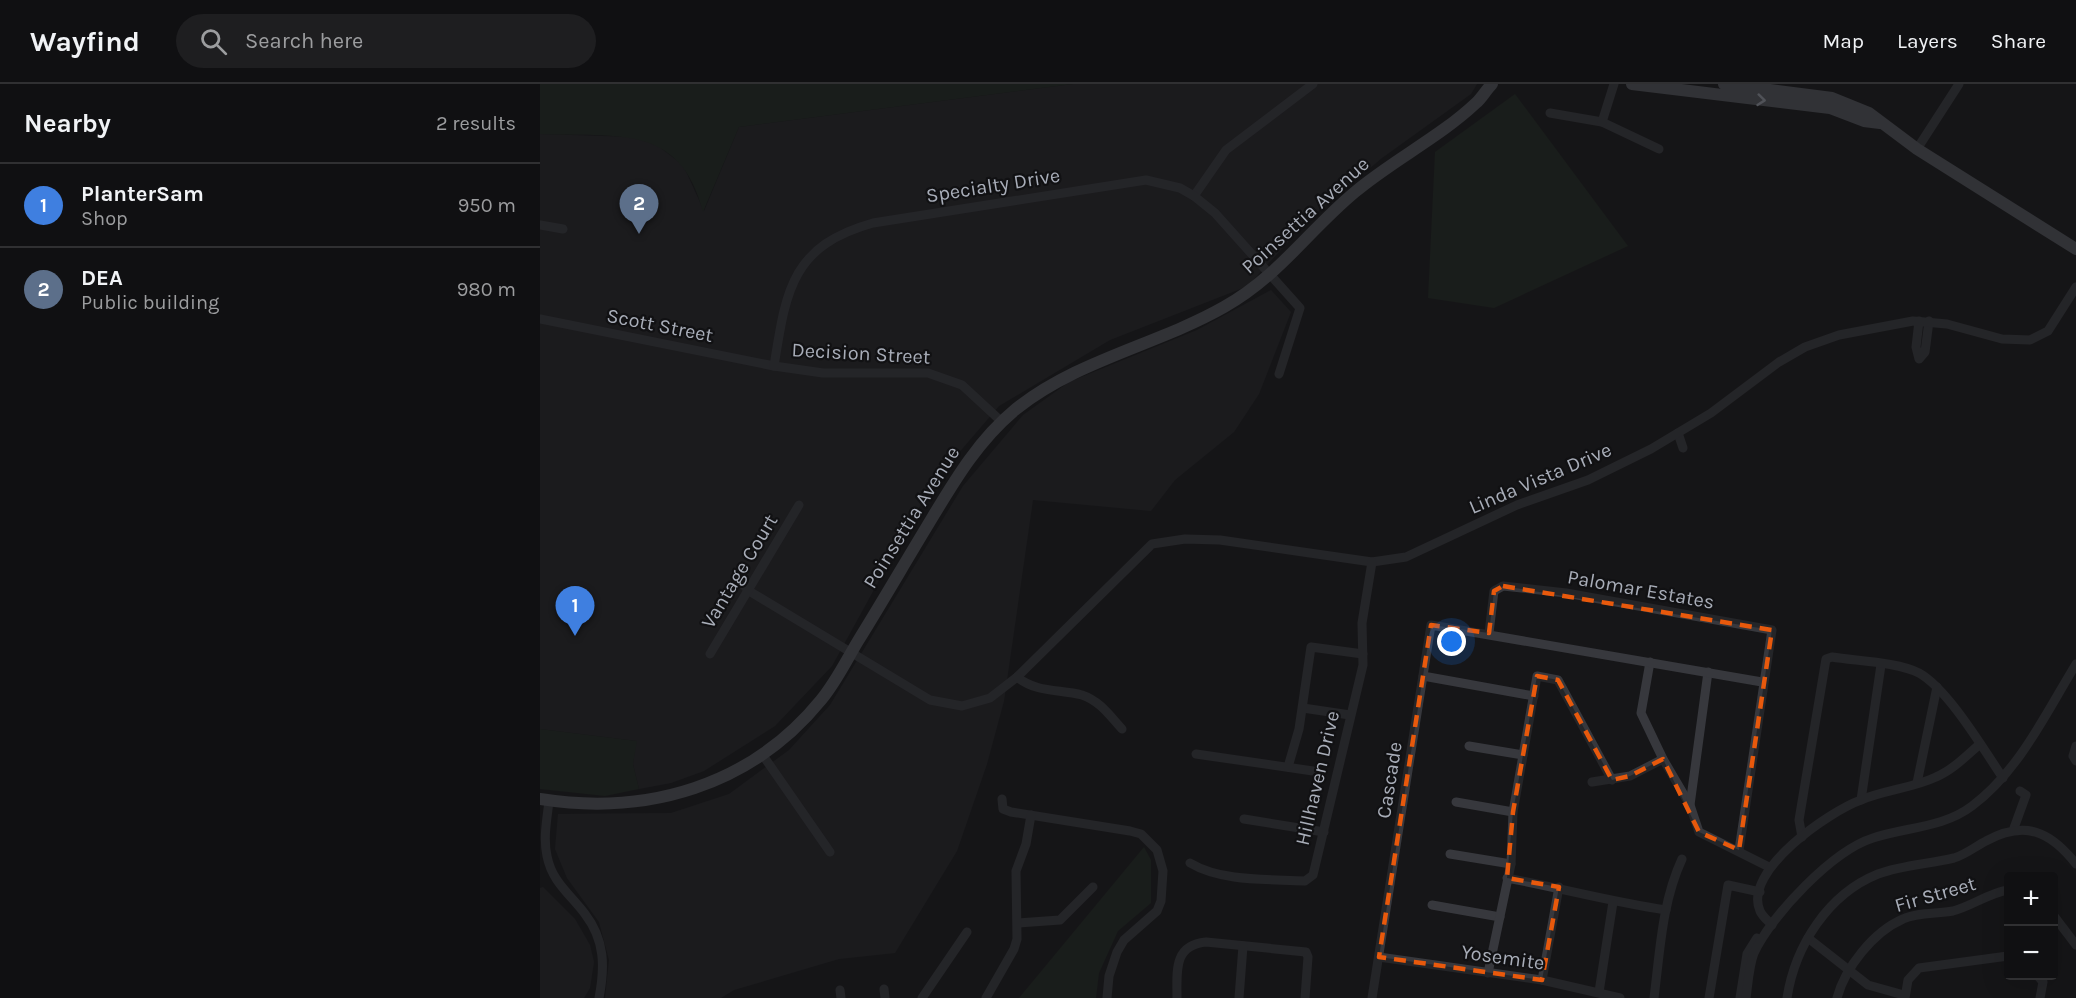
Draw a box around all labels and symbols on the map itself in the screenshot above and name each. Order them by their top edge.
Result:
one-way arrow [1756,93,1765,106]
street label: Poinsettia Avenue [1237,152,1374,279]
street label: Specialty Drive [924,164,1062,207]
pin: 2 [620,184,658,234]
street label: Scott Street [605,304,716,347]
street label: Decision Street [791,338,931,369]
street label: Linda Vista Drive [1465,438,1615,519]
street label: Poinsettia Avenue [858,442,964,593]
street label: Vantage Court [696,510,783,632]
street label: Palomar Estates [1566,565,1716,614]
pin: 1 [555,586,594,636]
your location [1437,627,1466,656]
street label: Hillhaven Drive [1291,709,1344,848]
street label: Cascade [1372,740,1407,820]
street label: Fir Street [1892,872,1979,917]
street label: Yosemite [1460,940,1546,975]

